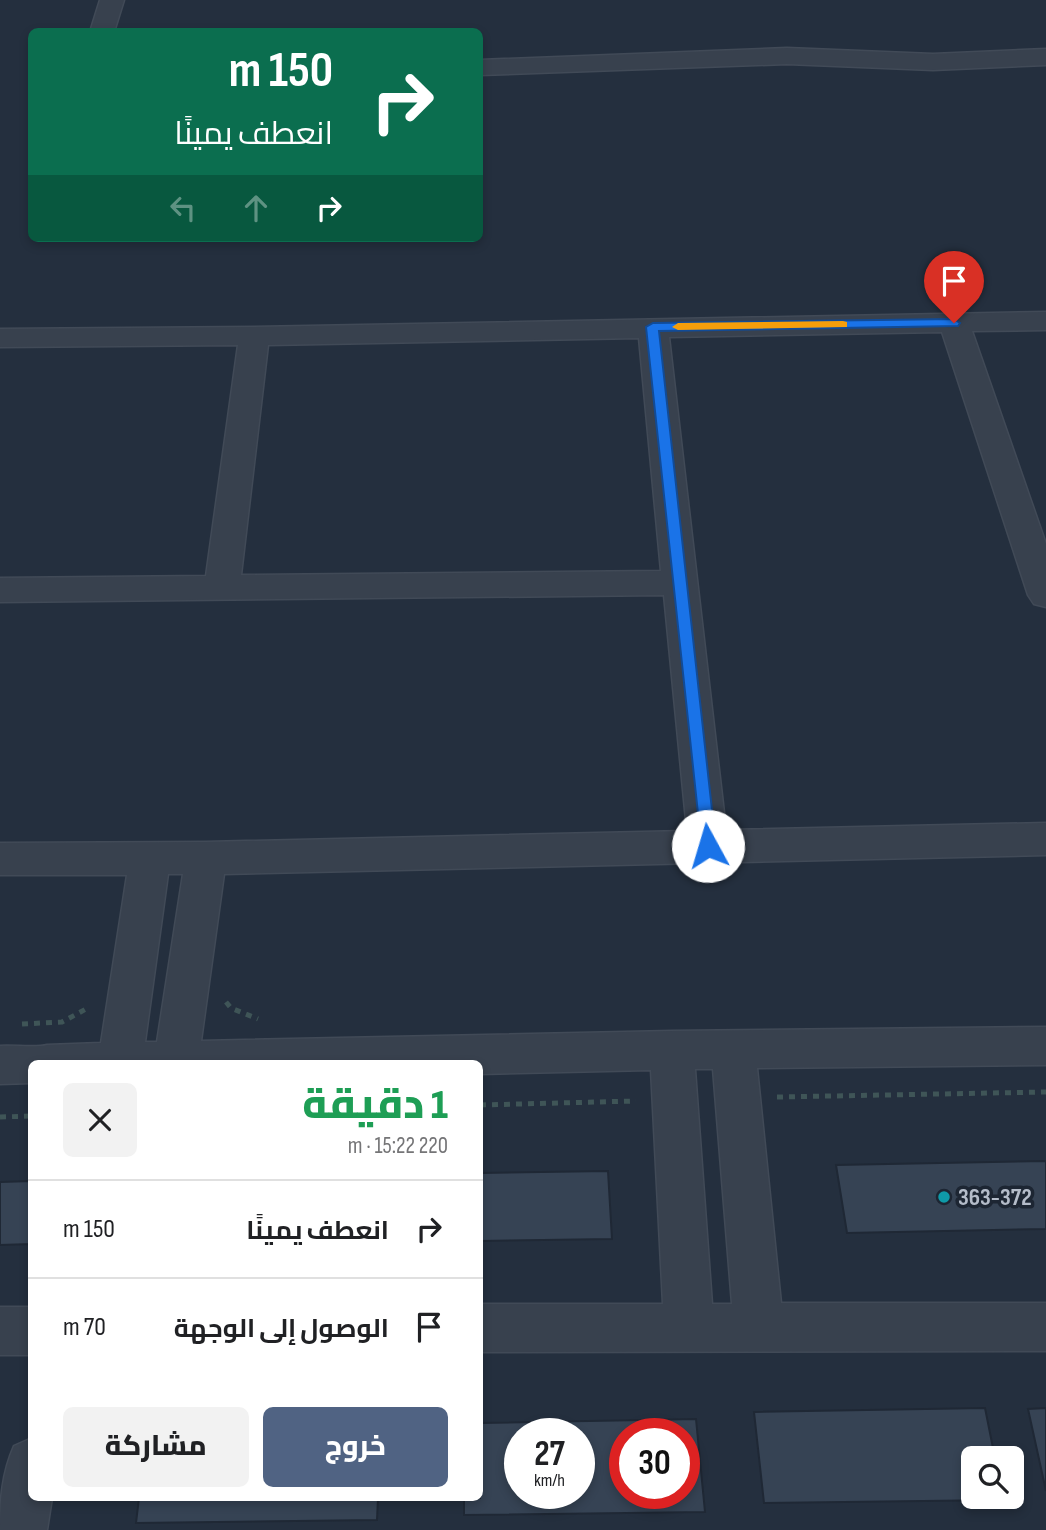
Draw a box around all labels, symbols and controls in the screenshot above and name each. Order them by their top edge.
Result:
text: 150 m [229,42,333,101]
icon: right [357,56,448,147]
text: انعطف يمينًا [174,115,333,154]
icon: left [164,189,202,227]
icon: ahead [237,189,275,227]
icon: right [310,189,348,227]
pin [924,251,984,323]
icon: arrive [935,262,973,300]
position arrow [671,809,745,883]
text: 1 دقيقة [302,1080,448,1131]
button: close [63,1083,137,1157]
text: 220 m · 15:22 [348,1132,448,1160]
place label: 363-372 [958,1183,1032,1212]
marker: 363-372 [936,1189,952,1205]
icon: right [410,1210,448,1248]
text: 150 m [63,1214,115,1245]
text: انعطف يمينًا [246,1216,389,1247]
icon: arrive [410,1308,448,1346]
text: 70 m [63,1312,106,1343]
text: الوصول إلى الوجهة [174,1314,389,1345]
button: مشاركة [63,1407,249,1487]
button: خروج [263,1407,448,1487]
speed limit sign: 30 [609,1418,700,1509]
text: 27 [534,1433,565,1476]
map controls [961,1446,1024,1509]
button: search [961,1446,1024,1509]
text: km/h [534,1470,565,1491]

